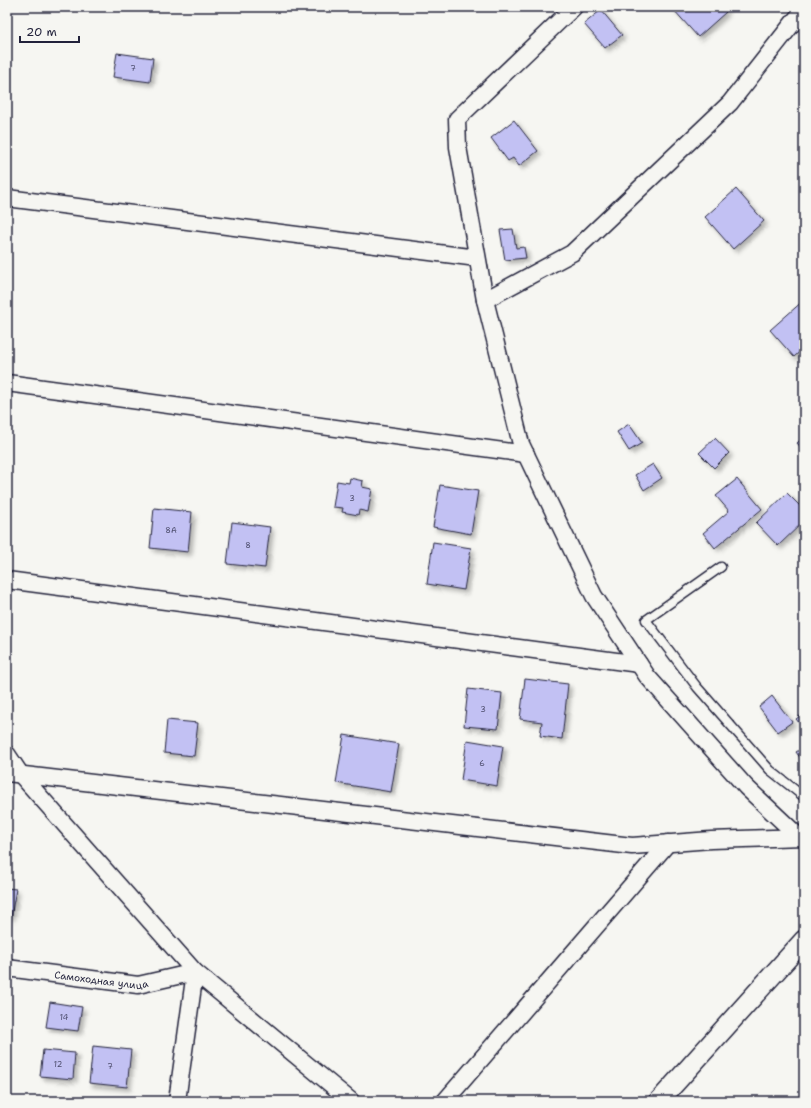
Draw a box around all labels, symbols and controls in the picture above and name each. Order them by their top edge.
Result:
scale bar [20,18,79,44]
text: 20 m [26,24,57,40]
house number: 7 [130,63,136,74]
house number: 3 [349,493,355,504]
house number: 8А [165,525,177,536]
house number: 8 [245,540,251,551]
house number: 3 [480,704,486,715]
house number: 6 [479,758,485,769]
street label: Самоходная улица [54,968,150,992]
house number: 14 [60,1012,69,1023]
house number: 12 [54,1059,63,1070]
house number: 7 [107,1061,113,1072]

